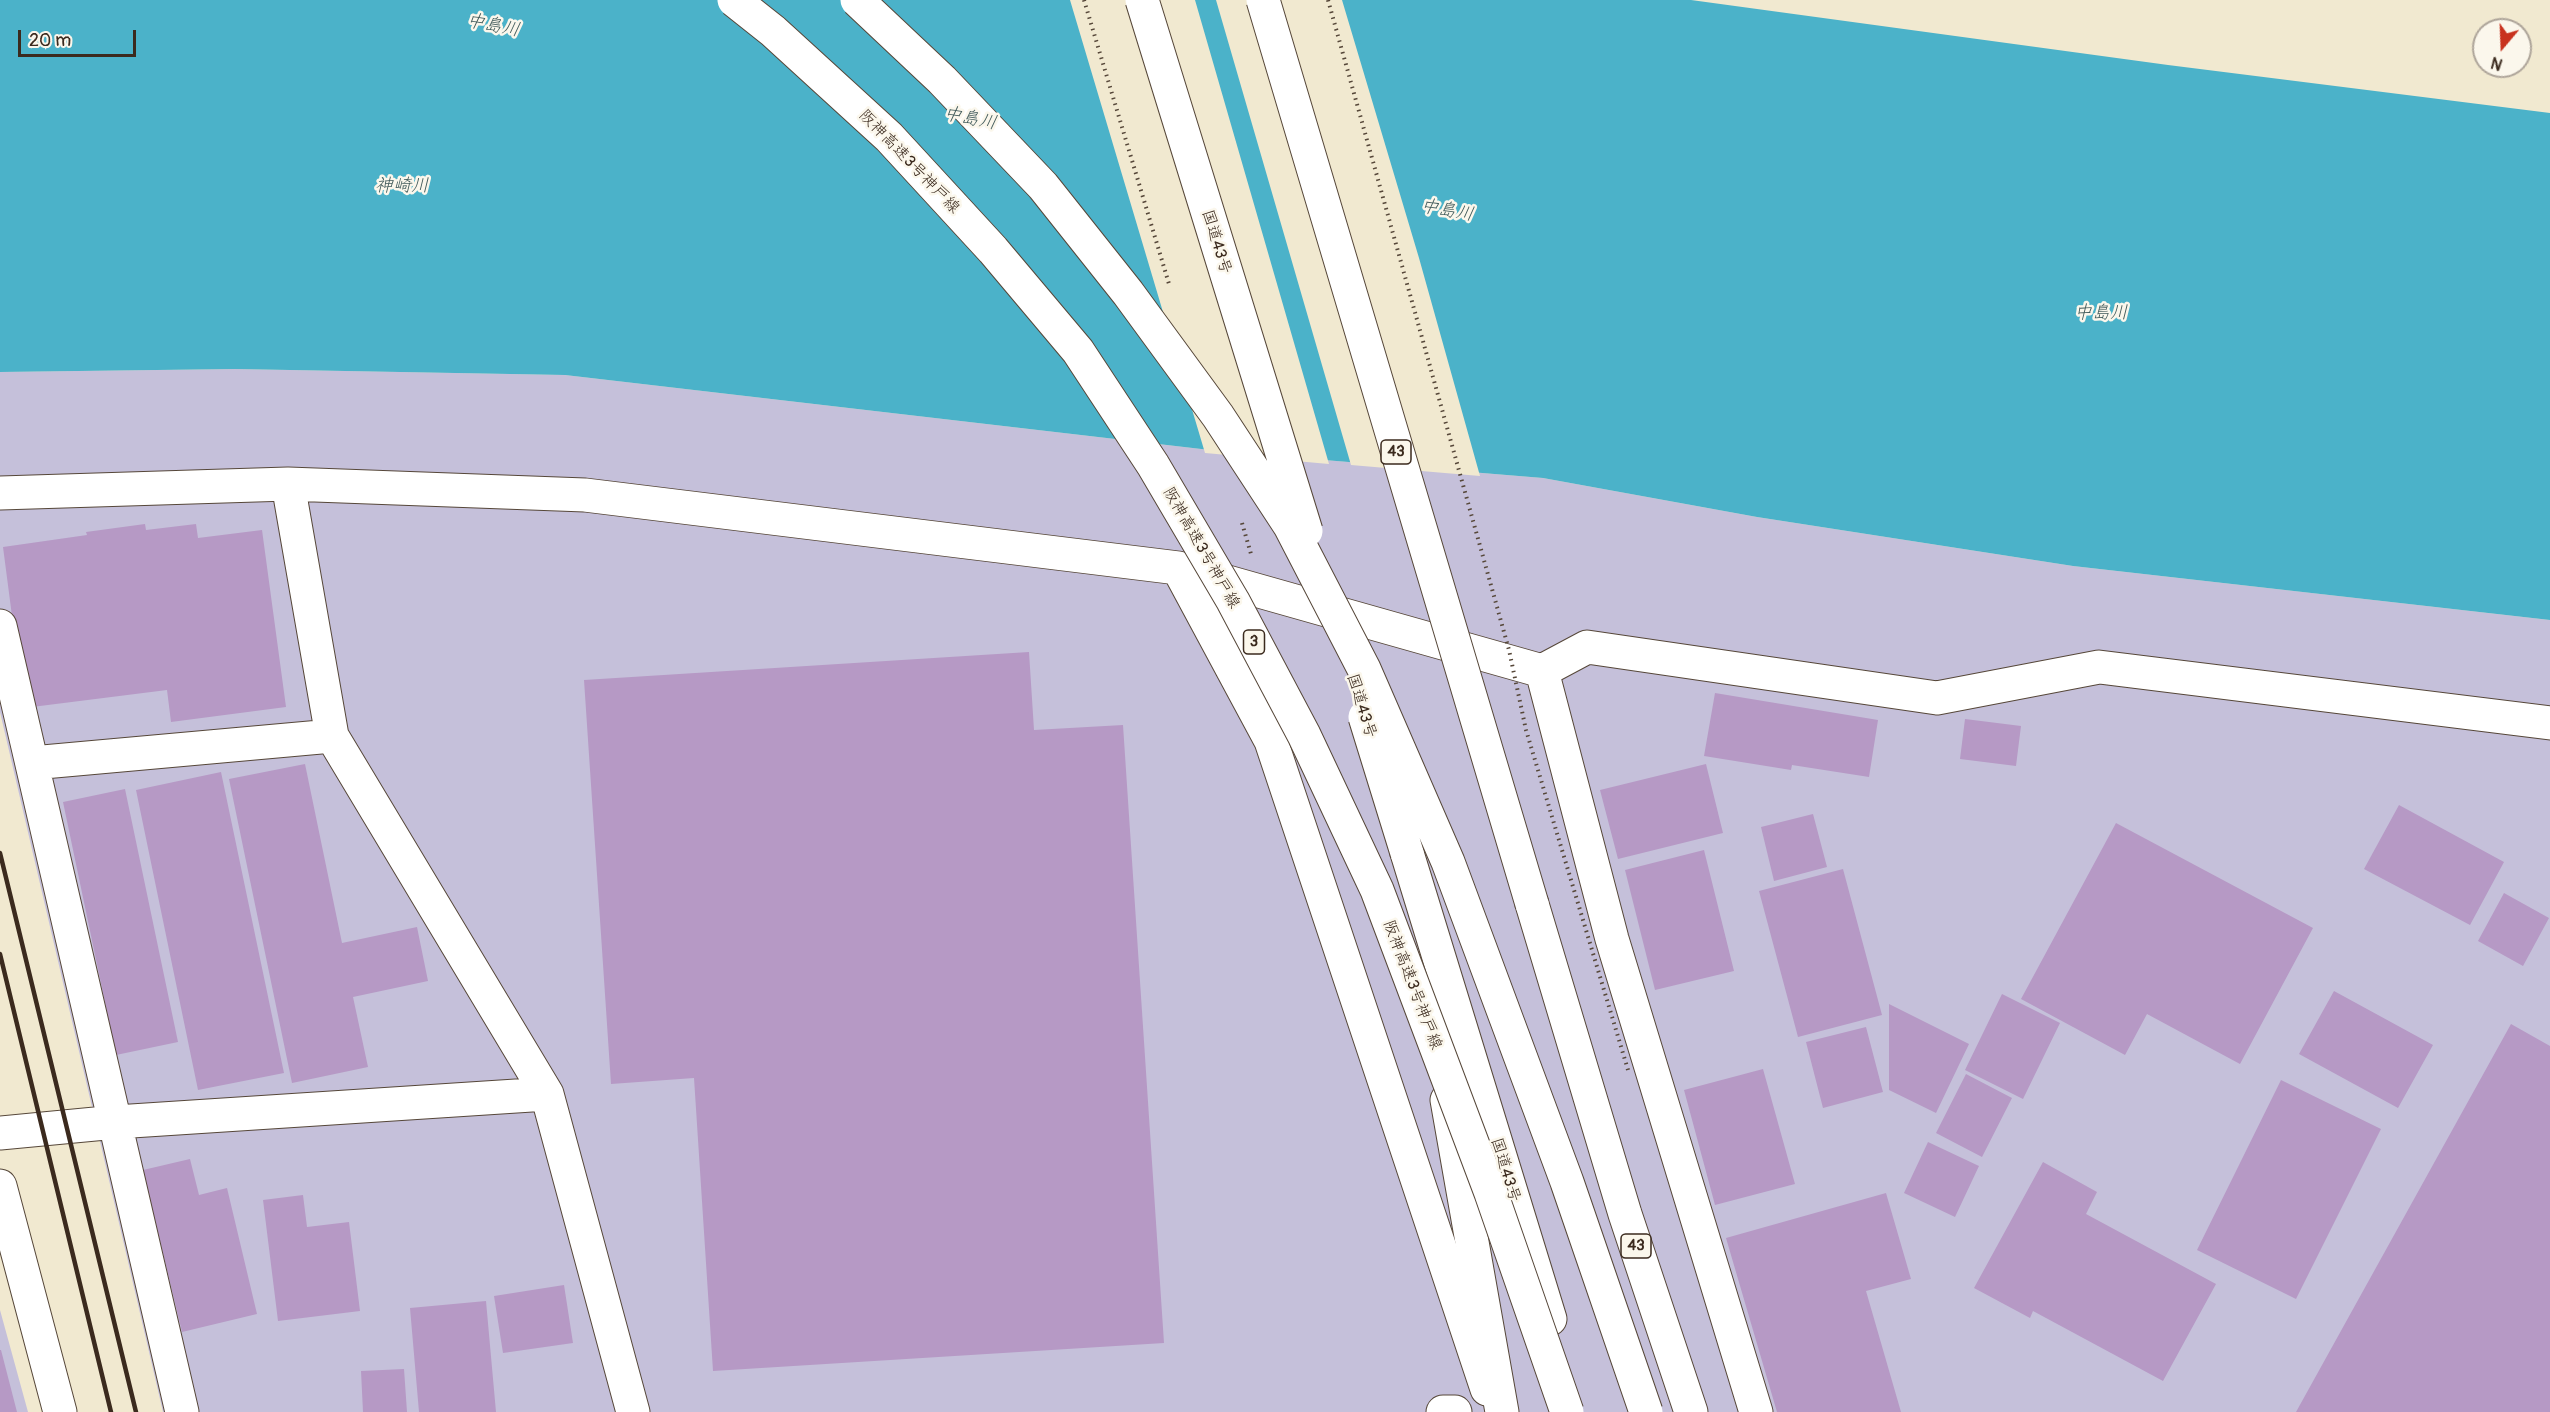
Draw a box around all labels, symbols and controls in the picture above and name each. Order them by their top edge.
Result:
water label: 中島川 [464,10,522,42]
scale bar [21,18,140,56]
north arrow [2472,18,2532,78]
text: 20 m [29,29,71,52]
text: N [2488,52,2505,74]
water label: 中島川 [941,103,999,135]
street label: 阪神高速3号神戸線 [855,106,963,218]
water label: 神崎川 [375,175,429,197]
water label: 中島川 [1419,196,1475,226]
street label: 国道43号 [1197,208,1235,276]
water label: 中島川 [2074,302,2128,324]
road number: 43 [1381,440,1411,464]
street label: 阪神高速3号神戸線 [1158,484,1244,612]
road number: 3 [1244,630,1264,654]
street label: 国道43号 [1342,672,1380,740]
street label: 阪神高速3号神戸線 [1379,918,1445,1052]
street label: 国道43号 [1486,1136,1524,1204]
road number: 43 [1621,1234,1651,1258]

